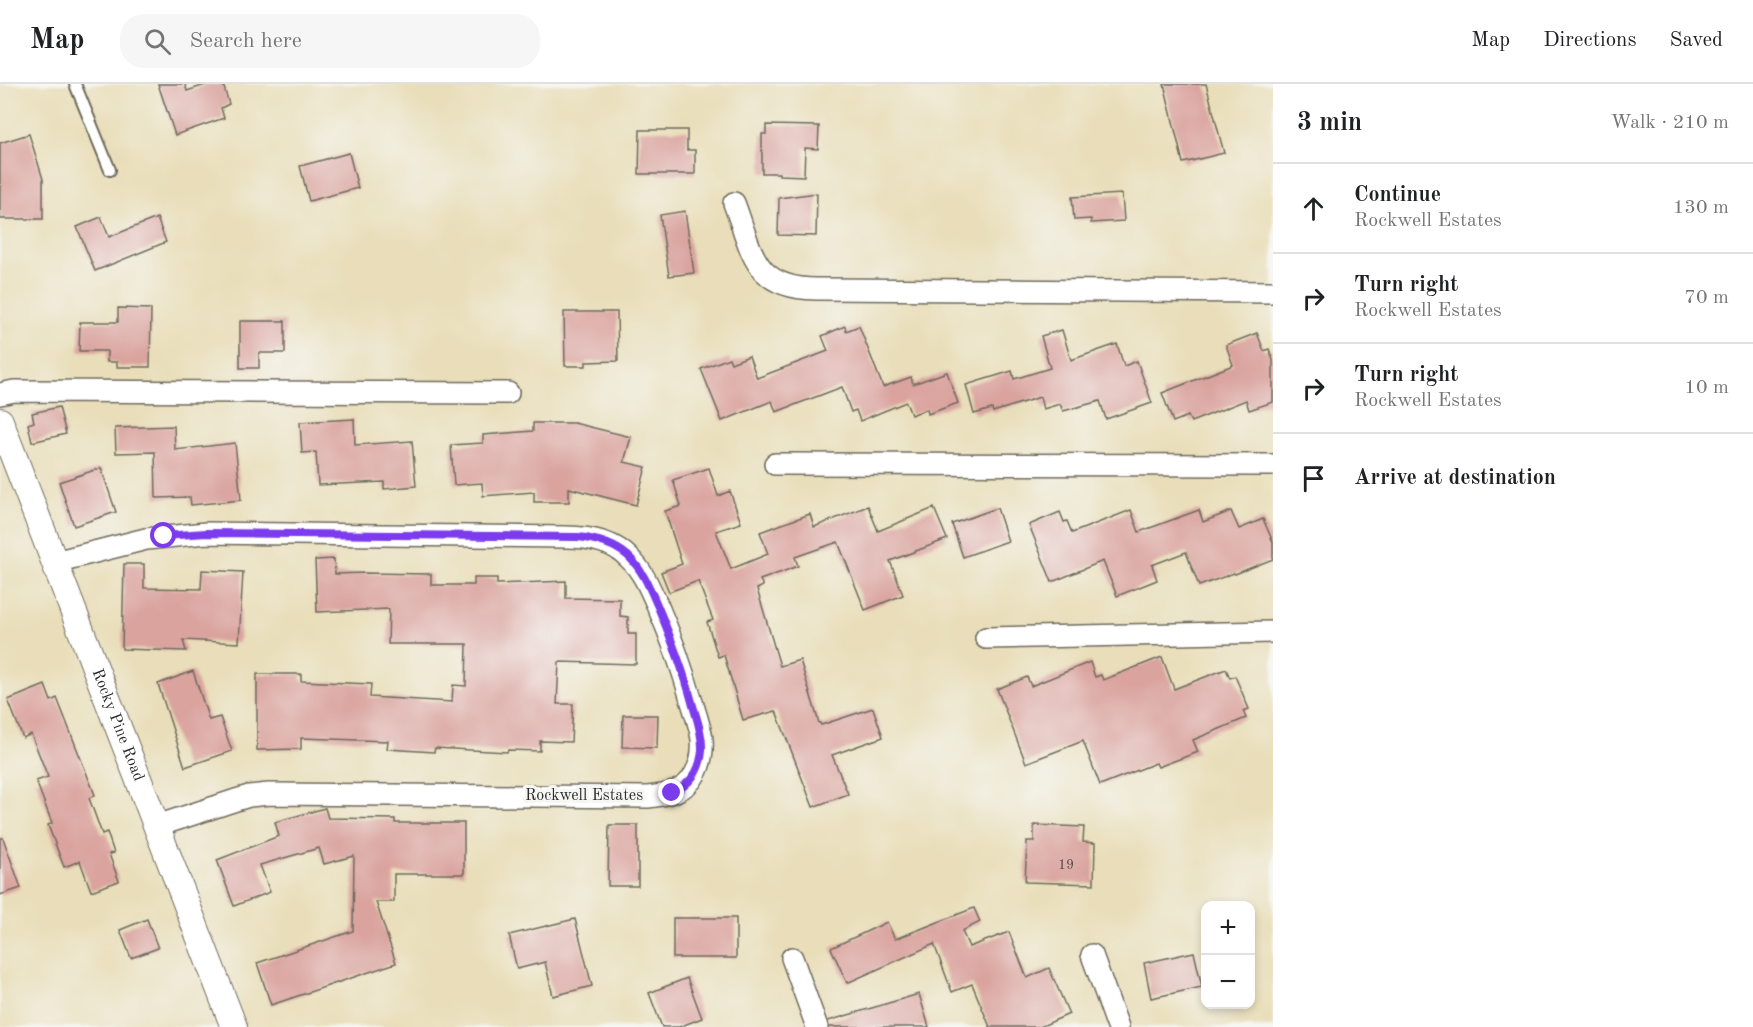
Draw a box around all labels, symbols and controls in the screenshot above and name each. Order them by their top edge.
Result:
search box [120,14,540,68]
icon: search [141,25,174,58]
text: Map [30,27,84,55]
text: Search here [189,30,302,52]
text: Map [1471,30,1510,51]
text: Directions [1543,30,1637,51]
text: Saved [1670,30,1723,51]
text: 3 min [1297,110,1362,136]
text: Walk · 210 m [1610,113,1729,133]
text: Continue [1354,184,1441,206]
icon: ahead [1297,192,1330,225]
text: 130 m [1673,198,1729,218]
text: Rockwell Estates [1354,211,1502,231]
text: Turn right [1354,274,1458,296]
icon: right [1297,282,1330,315]
text: 70 m [1684,288,1729,308]
text: Rockwell Estates [1354,301,1502,321]
text: Turn right [1354,364,1458,386]
icon: right [1297,372,1330,405]
text: 10 m [1684,378,1729,398]
text: Rockwell Estates [1354,391,1502,411]
icon: arrive [1297,462,1330,495]
text: Arrive at destination [1354,467,1556,489]
route start [150,522,176,548]
street label: Rocky Pine Road [89,667,146,784]
route end [658,779,684,805]
street label: Rockwell Estates [525,788,643,804]
house number: 19 [1058,858,1074,872]
map controls [1201,901,1255,1009]
button: + [1201,901,1255,955]
button: − [1201,955,1255,1009]

